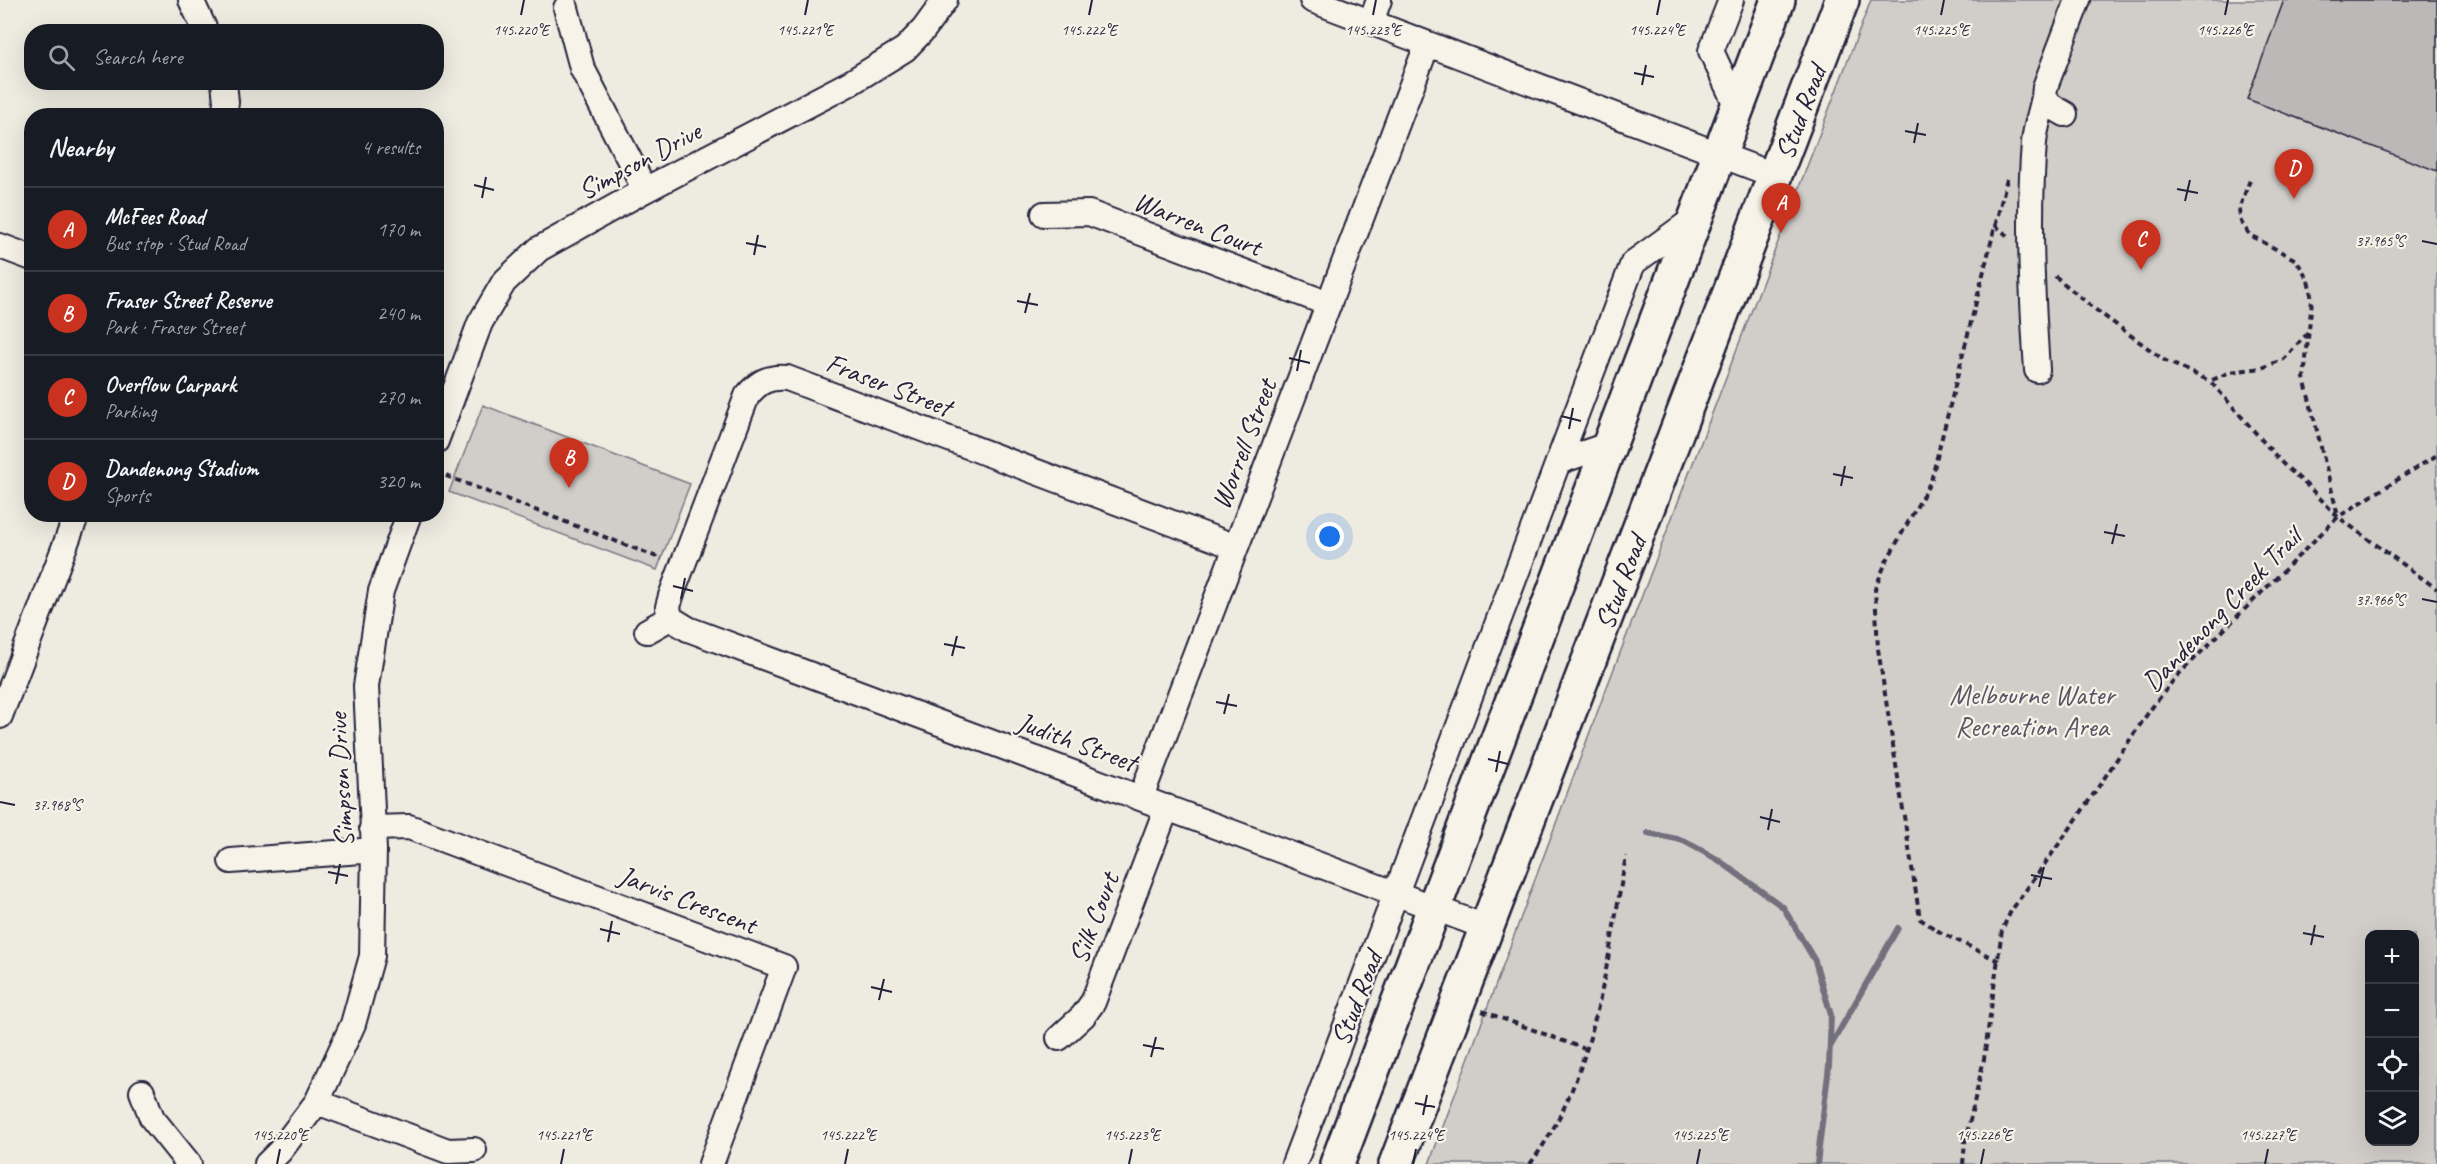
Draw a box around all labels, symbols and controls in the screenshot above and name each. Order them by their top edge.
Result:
text: 145.220°E [493,21,551,40]
text: 145.221°E [777,21,835,40]
text: 145.222°E [1061,21,1119,40]
text: 145.223°E [1345,21,1403,40]
text: 145.224°E [1629,21,1687,40]
text: 145.225°E [1913,21,1971,40]
text: 145.226°E [2197,21,2255,40]
search box [24,24,444,90]
icon: search [45,41,78,74]
text: Search here [93,43,183,71]
street label: Stud Road [1767,56,1836,164]
street label: Simpson Drive [572,113,708,207]
text: Nearby [48,131,113,164]
text: 4 results [361,135,420,160]
pin: D [2274,150,2314,199]
street label: Warren Court [1129,183,1269,265]
pin: A [1762,184,1800,233]
text: McFees Road [105,203,204,231]
text: A [62,217,73,242]
text: 170 m [377,217,420,242]
pin: C [2122,220,2160,270]
text: Bus stop · Stud Road [105,231,246,256]
text: 37.965°S [2356,232,2407,251]
text: Fraser Street Reserve [105,287,271,315]
text: B [62,301,73,326]
text: 240 m [377,301,420,326]
text: Park · Fraser Street [105,315,244,340]
street label: Fraser Street [821,345,960,426]
text: Overflow Carpark [105,371,236,399]
street label: Worrell Street [1203,372,1285,514]
text: C [63,385,72,410]
text: 270 m [377,385,420,410]
text: Parking [105,399,157,424]
pin: B [550,438,588,488]
text: Dandenong Stadium [105,455,258,483]
text: D [62,469,73,494]
text: 320 m [377,469,420,494]
text: Sports [105,483,150,508]
street label: Dandenong Creek Trail [2134,516,2312,699]
your location [1315,522,1344,551]
street label: Stud Road [1587,526,1656,634]
text: 37.966°S [2356,591,2407,610]
park label: Melbourne Water Recreation Area [1949,677,2116,744]
street label: Judith Street [1011,703,1145,780]
street label: Simpson Drive [319,710,361,848]
text: 37.968°S [33,796,84,815]
street label: Jarvis Crescent [612,856,764,943]
street label: Silk Court [1060,865,1128,968]
map controls [2365,930,2419,1146]
button: + [2365,930,2419,984]
street label: Stud Road [1323,942,1392,1050]
button: − [2365,984,2419,1038]
button: locate [2365,1038,2419,1092]
button: layers [2365,1092,2419,1146]
text: 145.220°E [252,1126,310,1145]
text: 145.221°E [536,1126,594,1145]
text: 145.222°E [820,1126,878,1145]
text: 145.223°E [1104,1126,1162,1145]
text: 145.224°E [1388,1126,1446,1145]
text: 145.225°E [1672,1126,1730,1145]
text: 145.226°E [1956,1126,2014,1145]
text: 145.227°E [2240,1126,2298,1145]

